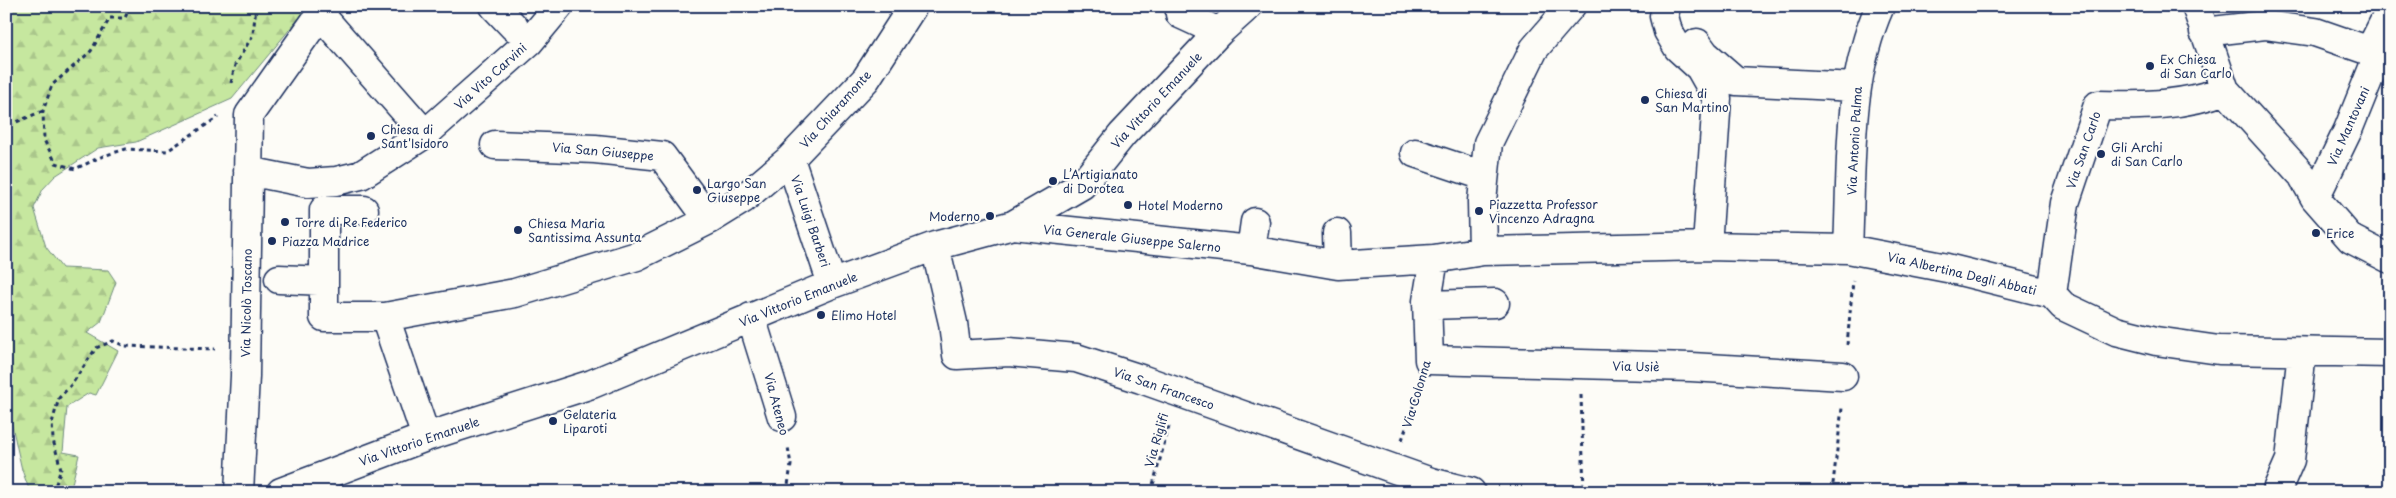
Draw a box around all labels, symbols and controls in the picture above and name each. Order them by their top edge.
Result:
street label: Via Vito Carvini [450,39,530,113]
street label: Via Vittorio Emanuele [1106,47,1206,152]
place label: Ex Chiesa di San Carlo [2160,50,2232,82]
marker: Ex Chiesa di San Carlo [2144,60,2156,72]
street label: Via Chiaramonte [795,66,875,152]
street label: Via Mantovani [2322,83,2374,169]
place label: Chiesa di San Martino [1655,84,1729,116]
street label: Via Antonio Palma [1842,86,1866,196]
marker: Chiesa di San Martino [1639,94,1651,106]
street label: Via San Carlo [2061,108,2105,191]
place label: Chiesa di Sant'Isidoro [381,120,449,152]
marker: Chiesa di Sant'Isidoro [365,130,377,142]
street label: Via San Giuseppe [551,138,655,164]
place label: Gli Archi di San Carlo [2111,138,2183,170]
marker: Gli Archi di San Carlo [2095,148,2107,160]
place label: L’Artigianato di Dorotea [1063,165,1138,197]
street label: Via Luigi Barberi [787,173,835,269]
place label: Largo San Giuseppe [707,174,767,206]
marker: L’Artigianato di Dorotea [1047,175,1059,187]
marker: Largo San Giuseppe [691,184,703,196]
place label: Piazzetta Professor Vincenzo Adragna [1489,195,1598,227]
place label: Hotel Moderno [1138,196,1223,214]
marker: Hotel Moderno [1122,199,1134,211]
marker: Piazzetta Professor Vincenzo Adragna [1473,205,1485,217]
place label: Moderno [929,207,980,225]
marker: Moderno [984,210,996,222]
place label: Torre di Re Federico [295,213,408,231]
place label: Chiesa Maria Santissima Assunta [528,214,642,246]
marker: Torre di Re Federico [279,216,291,228]
street label: Via Generale Giuseppe Salerno [1042,220,1222,256]
marker: Chiesa Maria Santissima Assunta [512,224,524,236]
place label: Erice [2326,224,2354,242]
marker: Erice [2310,227,2322,239]
place label: Piazza Madrice [282,232,369,250]
marker: Piazza Madrice [266,235,278,247]
street label: Via Albertina Degli Abbati [1886,247,2038,299]
street label: Via Nicolò Toscano [236,248,256,358]
street label: Via Vittorio Emanuele [736,267,860,331]
place label: Elimo Hotel [831,306,897,324]
marker: Elimo Hotel [815,309,827,321]
street label: Via Colonna [1397,357,1435,430]
street label: Via Usiè [1612,357,1660,375]
street label: Via San Francesco [1111,362,1217,414]
street label: Via Ateneo [760,371,794,438]
place label: Gelateria Liparoti [563,405,617,437]
street label: Via Riglifi [1140,411,1172,469]
street label: Via Vittorio Emanuele [356,412,482,470]
marker: Gelateria Liparoti [547,415,559,427]

